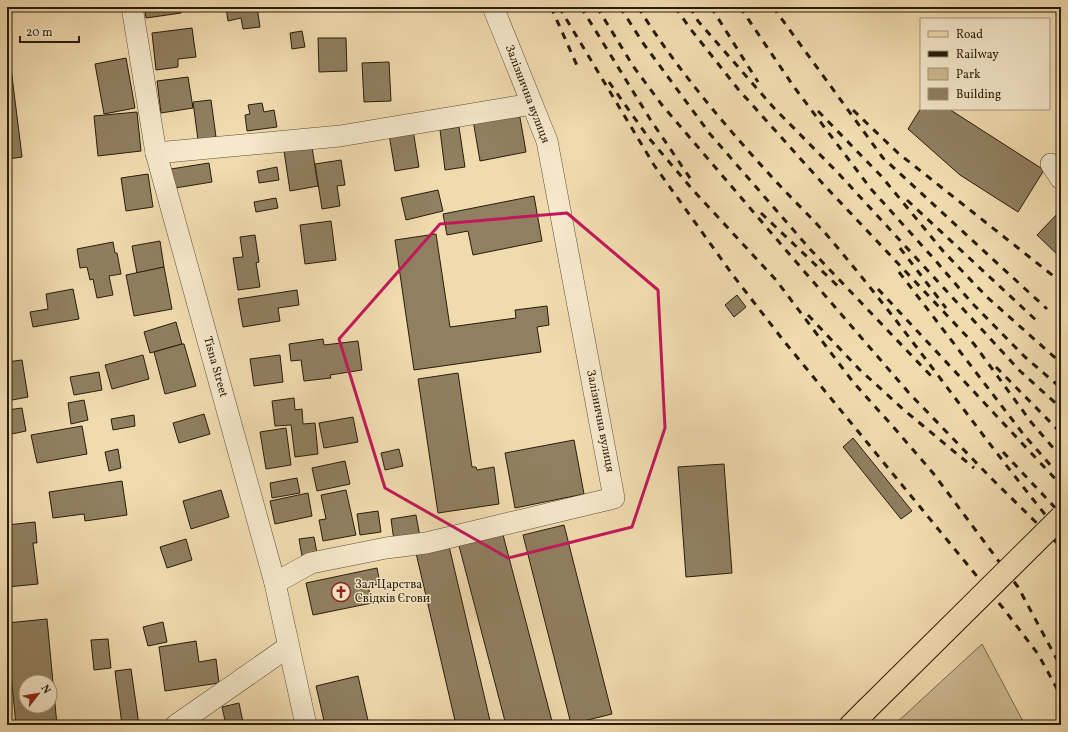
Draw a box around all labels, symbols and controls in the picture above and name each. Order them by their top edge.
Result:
scale bar [20,18,79,44]
legend [920,18,1050,110]
text: 20 m [26,25,53,41]
text: Road [956,27,983,43]
street label: Залізнична вулиця [501,42,553,146]
text: Railway [956,47,999,63]
text: Park [956,67,981,83]
text: Building [956,87,1001,103]
street label: Tisna Street [199,335,231,399]
street label: Залізнична вулиця [582,368,618,474]
place label: Зал Царства Свідків Єгови [355,577,430,607]
church icon: Зал Царства Свідків Єгови [330,581,352,603]
north arrow [18,674,58,714]
text: N [37,682,54,697]

